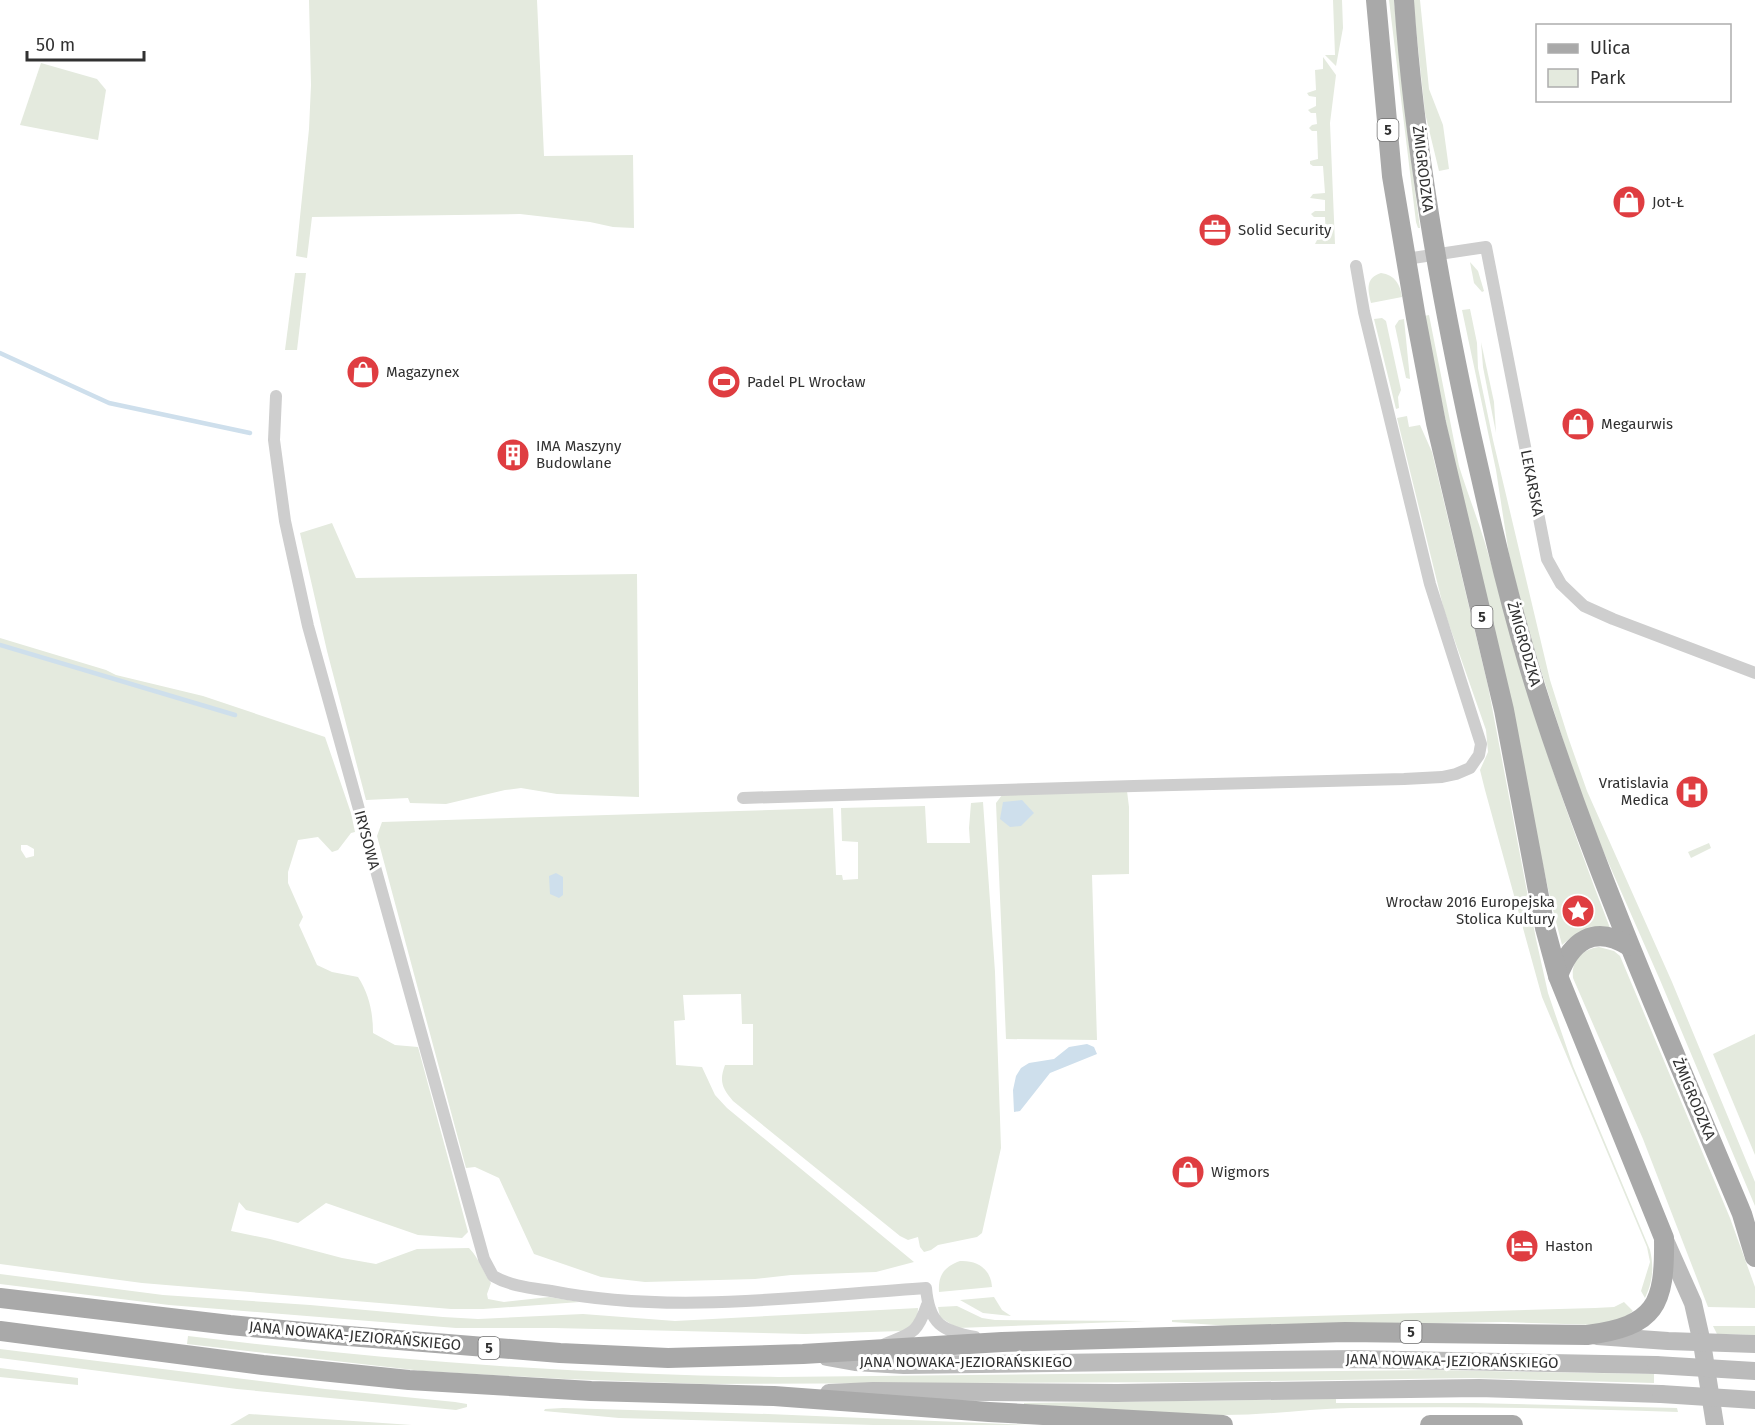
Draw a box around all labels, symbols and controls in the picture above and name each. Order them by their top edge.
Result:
scale bar [27,24,144,62]
legend [1536,24,1731,102]
text: 50 m [36,34,75,56]
text: Ulica [1590,37,1630,59]
text: Park [1590,67,1626,89]
road number: 5 [1378,119,1398,141]
street label: ŻMIGRODZKA [1409,125,1437,214]
shop icon: Jot-Ł [1611,184,1647,220]
place label: Jot-Ł [1652,193,1684,211]
office icon: Solid Security [1197,212,1233,248]
place label: Solid Security [1238,221,1332,239]
shop icon: Magazynex [345,354,381,390]
place label: Magazynex [386,363,460,381]
sports icon: Padel PL Wrocław [706,364,742,400]
place label: Padel PL Wrocław [747,373,866,391]
shop icon: Megaurwis [1560,406,1596,442]
place label: Megaurwis [1601,415,1673,433]
building icon: IMA Maszyny Budowlane [495,437,531,473]
place label: IMA Maszyny Budowlane [536,437,622,472]
street label: LEKARSKA [1517,448,1547,518]
street label: ŻMIGRODZKA [1503,600,1545,689]
road number: 5 [1472,606,1492,628]
place label: Vratislavia Medica [1599,774,1669,809]
hospital icon: Vratislavia Medica [1674,774,1710,810]
street label: IRYSOWA [350,808,384,872]
place label: Wrocław 2016 Europejska Stolica Kultury [1386,893,1556,928]
place icon: Wrocław 2016 Europejska Stolica Kultury [1560,893,1596,929]
street label: ŻMIGRODZKA [1669,1055,1719,1143]
shop icon: Wigmors [1170,1154,1206,1190]
place label: Wigmors [1211,1163,1270,1181]
hotel icon: Haston [1504,1228,1540,1264]
place label: Haston [1545,1237,1593,1255]
street label: JANA NOWAKA-JEZIORAŃSKIEGO [248,1318,462,1354]
road number: 5 [1400,1321,1422,1343]
road number: 5 [478,1337,500,1359]
street label: JANA NOWAKA-JEZIORAŃSKIEGO [1345,1350,1559,1372]
street label: JANA NOWAKA-JEZIORAŃSKIEGO [860,1353,1072,1371]

